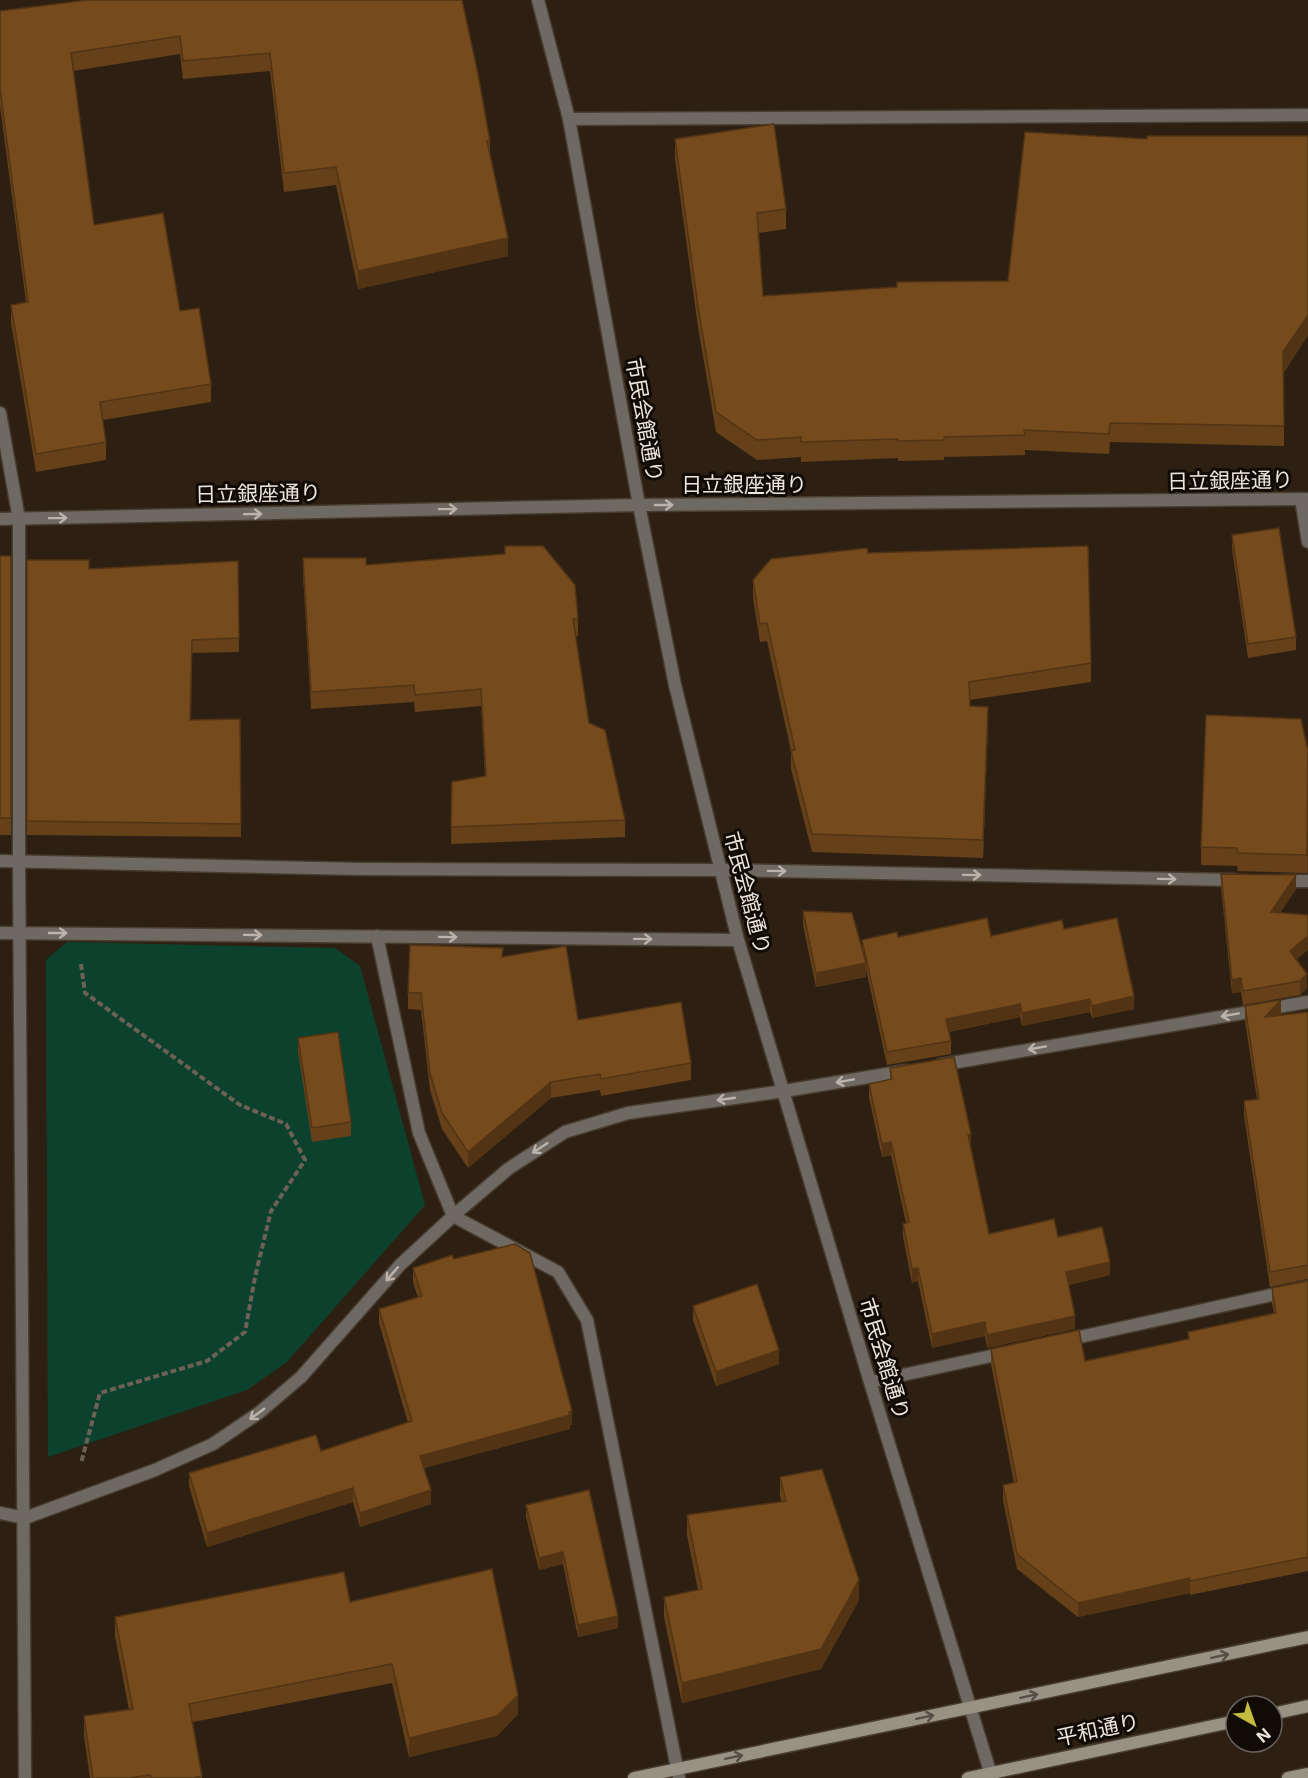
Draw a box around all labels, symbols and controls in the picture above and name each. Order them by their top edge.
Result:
street label: 市民会館通り [621,356,668,484]
street label: 日立銀座通り [1167,467,1293,494]
street label: 日立銀座通り [681,472,807,497]
street label: 日立銀座通り [195,480,321,507]
one-way arrow [654,499,674,511]
one-way arrow [438,504,458,515]
one-way arrow [243,508,263,520]
one-way arrow [48,513,68,524]
street label: 市民会館通り [719,829,776,957]
one-way arrow [767,866,787,877]
one-way arrow [962,869,982,881]
one-way arrow [1157,873,1177,885]
one-way arrow [48,927,68,939]
one-way arrow [243,929,263,941]
one-way arrow [438,931,458,943]
one-way arrow [633,933,653,945]
one-way arrow [1220,1010,1240,1021]
one-way arrow [1028,1043,1048,1054]
one-way arrow [836,1076,856,1087]
one-way arrow [717,1094,737,1105]
one-way arrow [532,1142,549,1154]
one-way arrow [385,1266,399,1281]
street label: 市民会館通り [854,1295,915,1423]
one-way arrow [249,1408,265,1420]
one-way arrow [1210,1649,1229,1661]
one-way arrow [1018,1690,1038,1701]
north arrow [1224,1694,1284,1754]
street label: 平和通り [1054,1709,1142,1750]
one-way arrow [915,1711,934,1723]
text: N [1253,1724,1275,1747]
one-way arrow [723,1751,743,1762]

